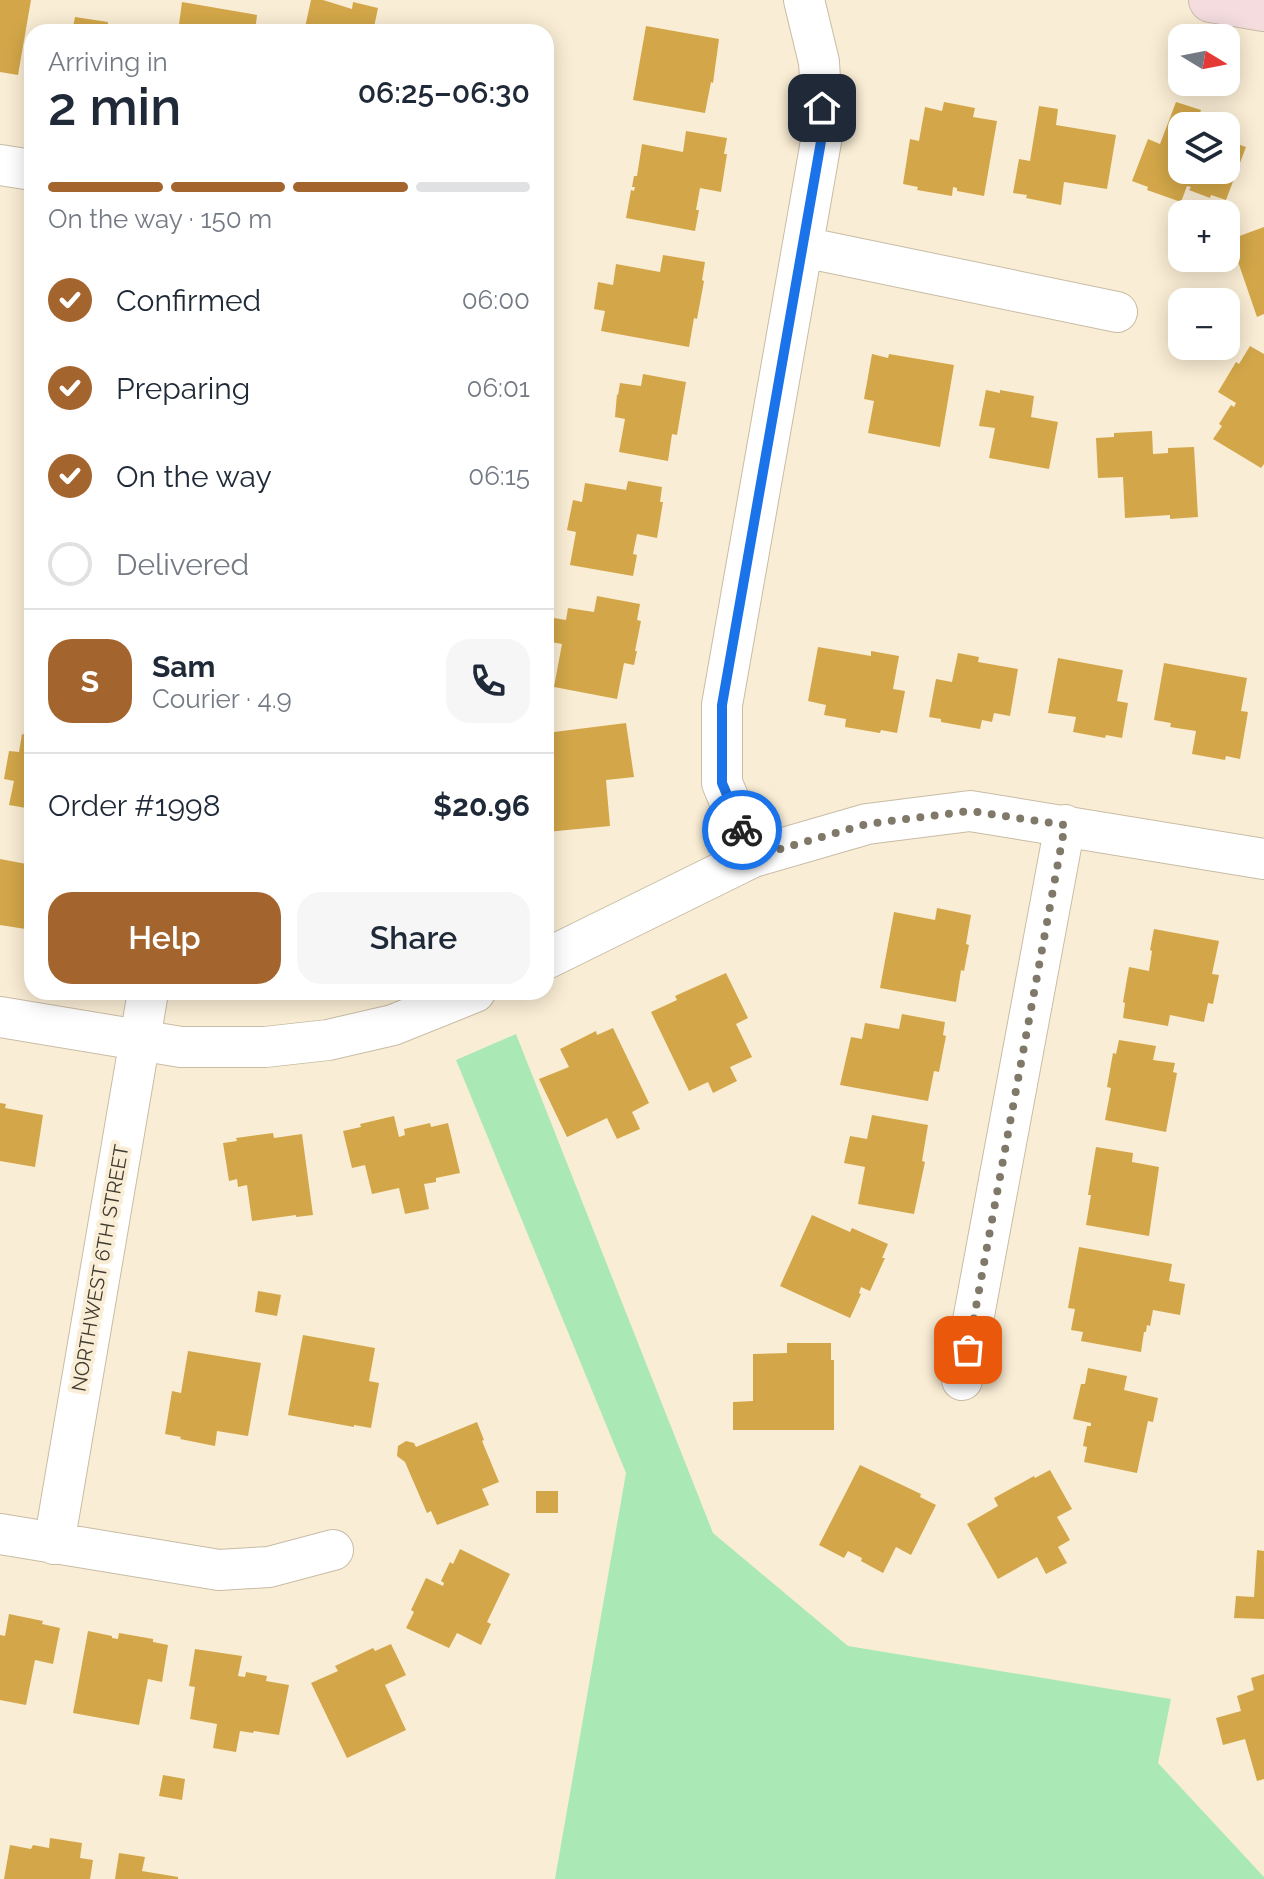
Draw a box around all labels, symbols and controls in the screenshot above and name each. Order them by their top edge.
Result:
north arrow [1168,24,1240,96]
map controls [1168,24,1240,360]
text: Arriving in [48,47,168,77]
pin [788,74,856,142]
text: 06:25–06:30 [358,75,530,110]
text: 2 min [48,76,181,137]
icon: home [800,86,844,130]
button: layers [1168,112,1240,184]
button: + [1168,200,1240,272]
text: On the way · 150 m [48,204,272,234]
icon: check [48,278,92,322]
text: Confirmed [116,283,261,318]
text: 06:00 [462,285,530,315]
button: − [1168,288,1240,360]
icon: check [48,366,92,410]
text: Preparing [116,371,250,406]
text: 06:01 [466,373,530,403]
icon: check [48,454,92,498]
text: On the way [116,459,272,494]
text: 06:15 [468,461,530,491]
text: Delivered [116,547,249,582]
button: phone [446,639,530,723]
text: Sam [152,649,215,684]
text: S [81,664,99,699]
text: Courier · 4.9 [152,684,292,714]
text: Order #1998 [48,788,220,823]
text: $20.96 [433,788,530,823]
courier [702,790,782,870]
icon: bike [720,808,764,852]
button: Help [48,892,281,984]
button: Share [297,892,530,984]
street label: NORTHWEST 6TH STREET [66,1143,134,1393]
pin [934,1316,1002,1384]
icon: bag [946,1328,990,1372]

